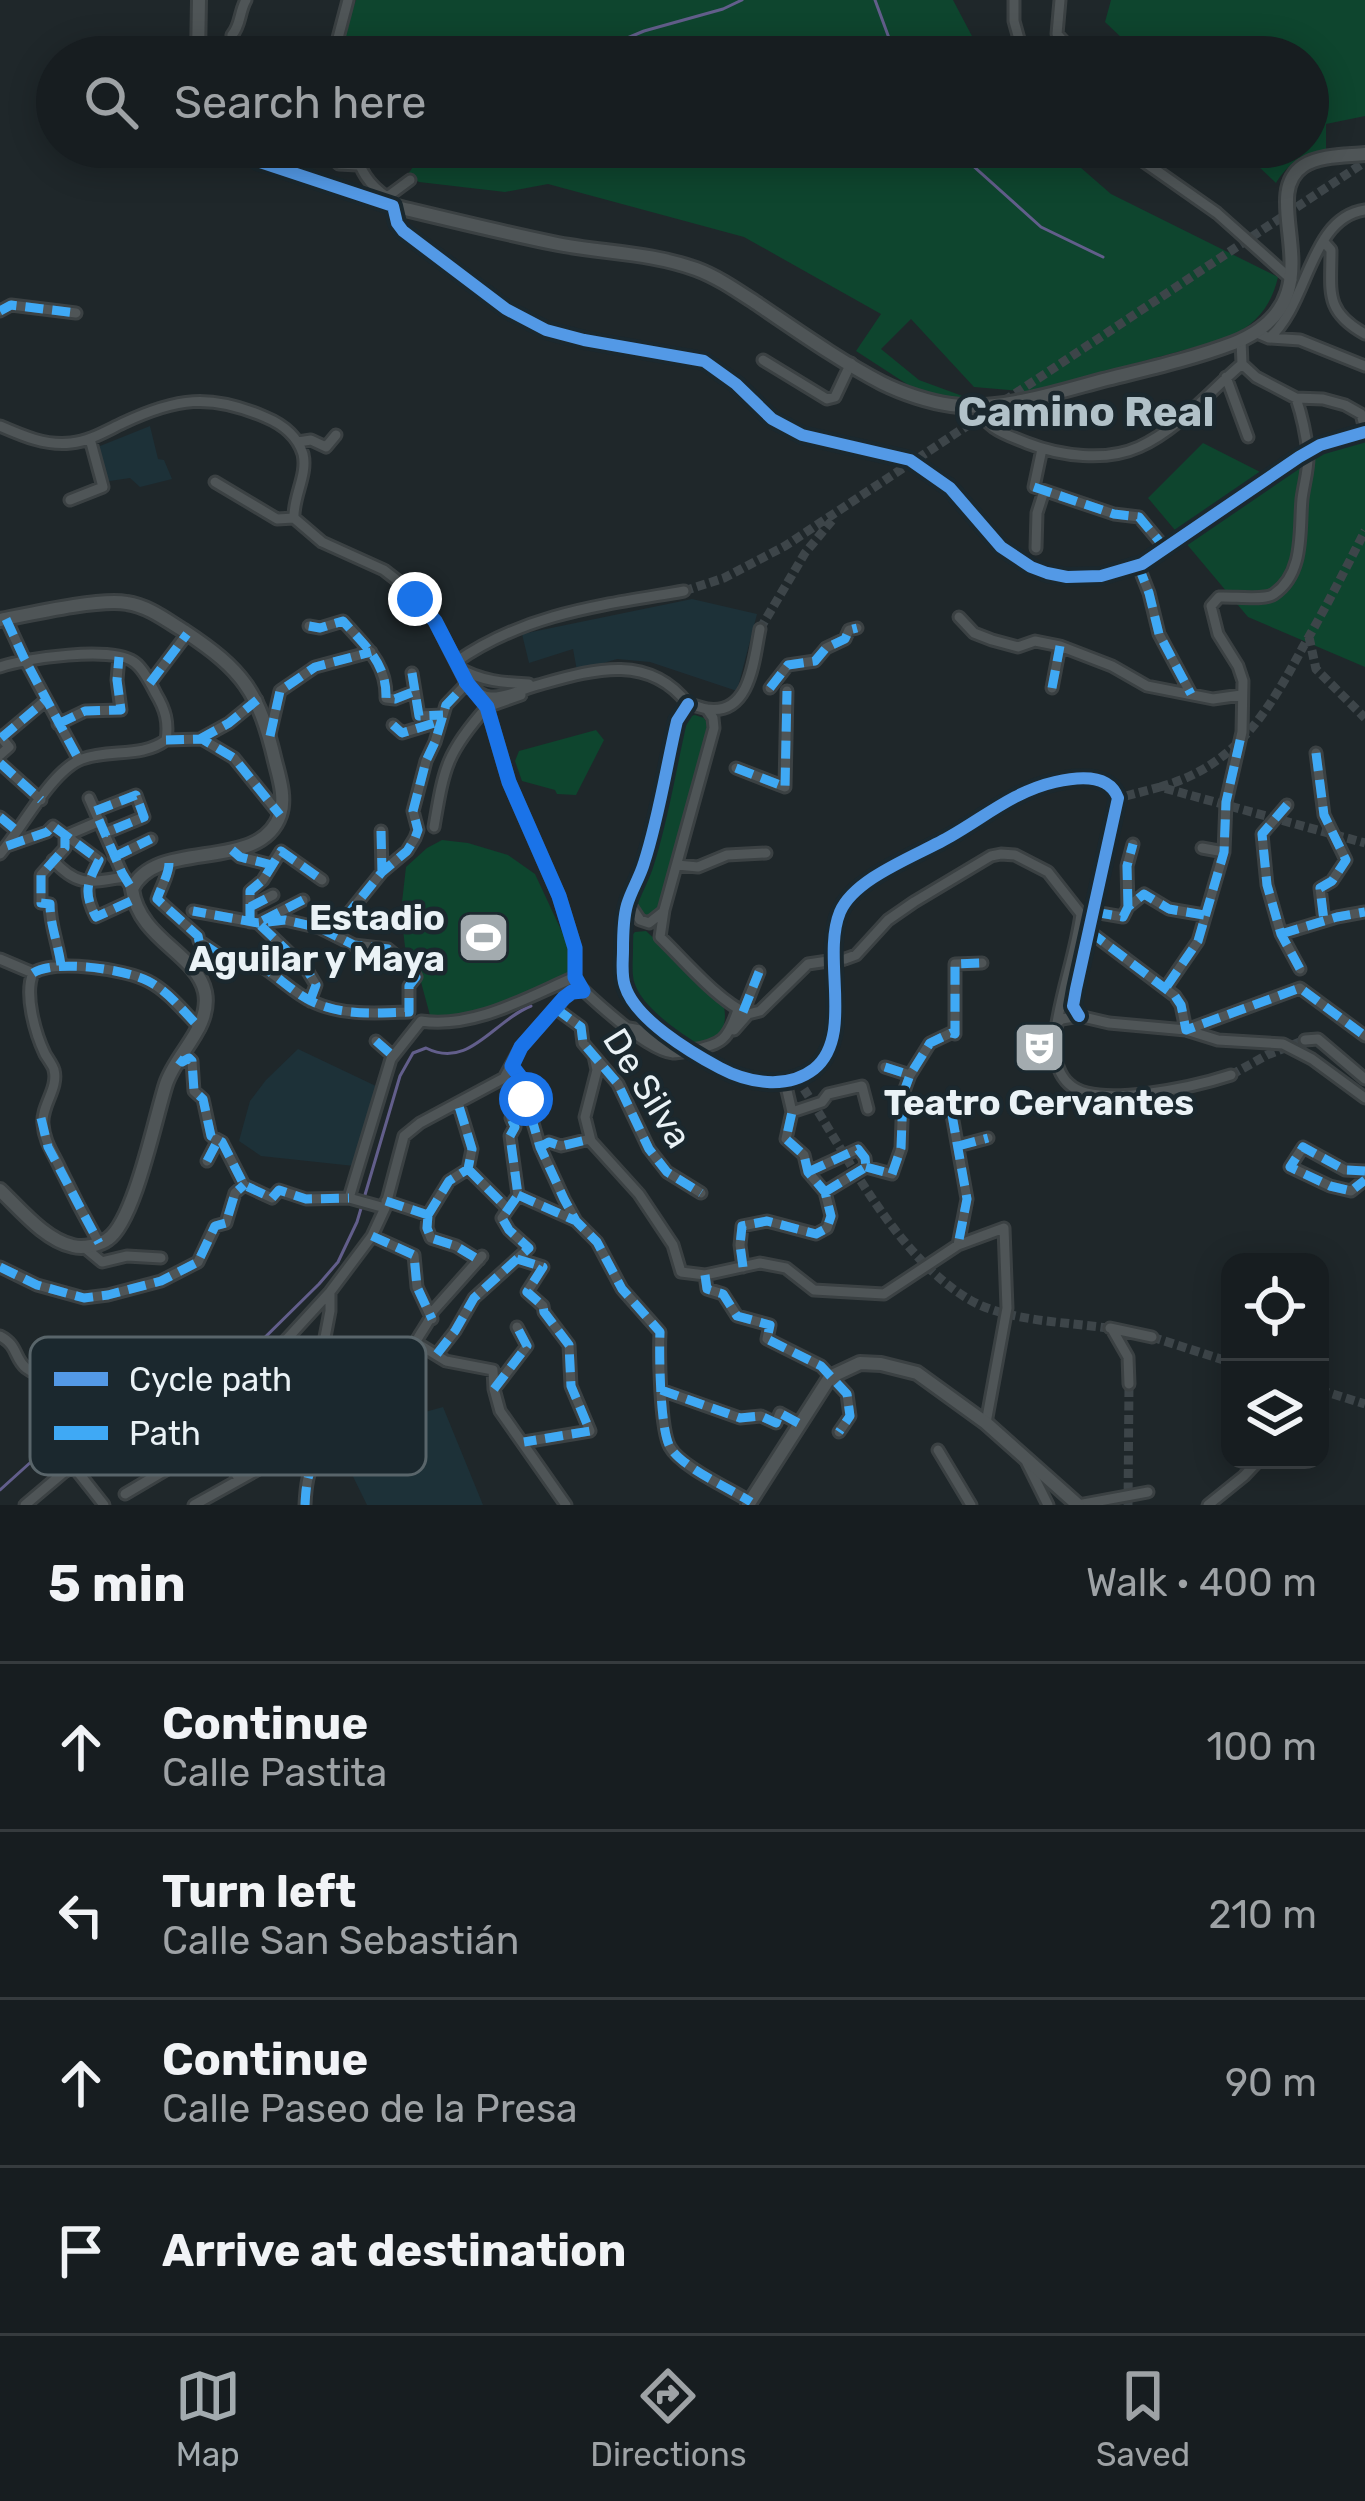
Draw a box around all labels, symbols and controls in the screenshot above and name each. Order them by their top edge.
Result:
search box [36,36,1329,168]
icon: search [78,69,144,135]
text: Search here [174,76,426,129]
district label: Camino Real [958,387,1214,437]
route end [388,572,442,626]
place label: Estadio Aguilar y Maya [189,896,445,980]
sports icon: Estadio Aguilar y Maya [456,910,512,966]
theatre icon: Teatro Cervantes [1011,1019,1067,1075]
street label: De Silva [594,1021,701,1156]
route start [499,1072,553,1126]
place label: Teatro Cervantes [884,1081,1194,1124]
map controls [1221,1253,1329,1469]
button: locate [1221,1253,1329,1361]
legend [30,1337,426,1475]
text: Cycle path [129,1360,292,1399]
button: layers [1221,1361,1329,1469]
text: Path [129,1414,201,1453]
text: 5 min [48,1553,186,1614]
text: Walk · 400 m [1086,1560,1317,1606]
text: Continue [162,1697,368,1750]
icon: ahead [48,1714,114,1780]
text: 100 m [1207,1724,1317,1770]
text: Calle Pastita [162,1750,387,1796]
text: Turn left [162,1865,356,1918]
icon: left [48,1882,114,1948]
text: 210 m [1208,1892,1317,1938]
text: Calle San Sebastián [162,1918,519,1964]
text: Continue [162,2033,368,2086]
icon: ahead [48,2050,114,2116]
text: 90 m [1225,2060,1317,2106]
text: Calle Paseo de la Presa [162,2086,578,2132]
icon: arrive [48,2218,114,2284]
text: Arrive at destination [162,2224,627,2277]
tab: Map [175,2363,241,2474]
tab: Directions [590,2363,747,2474]
tab: Saved [1096,2363,1190,2474]

